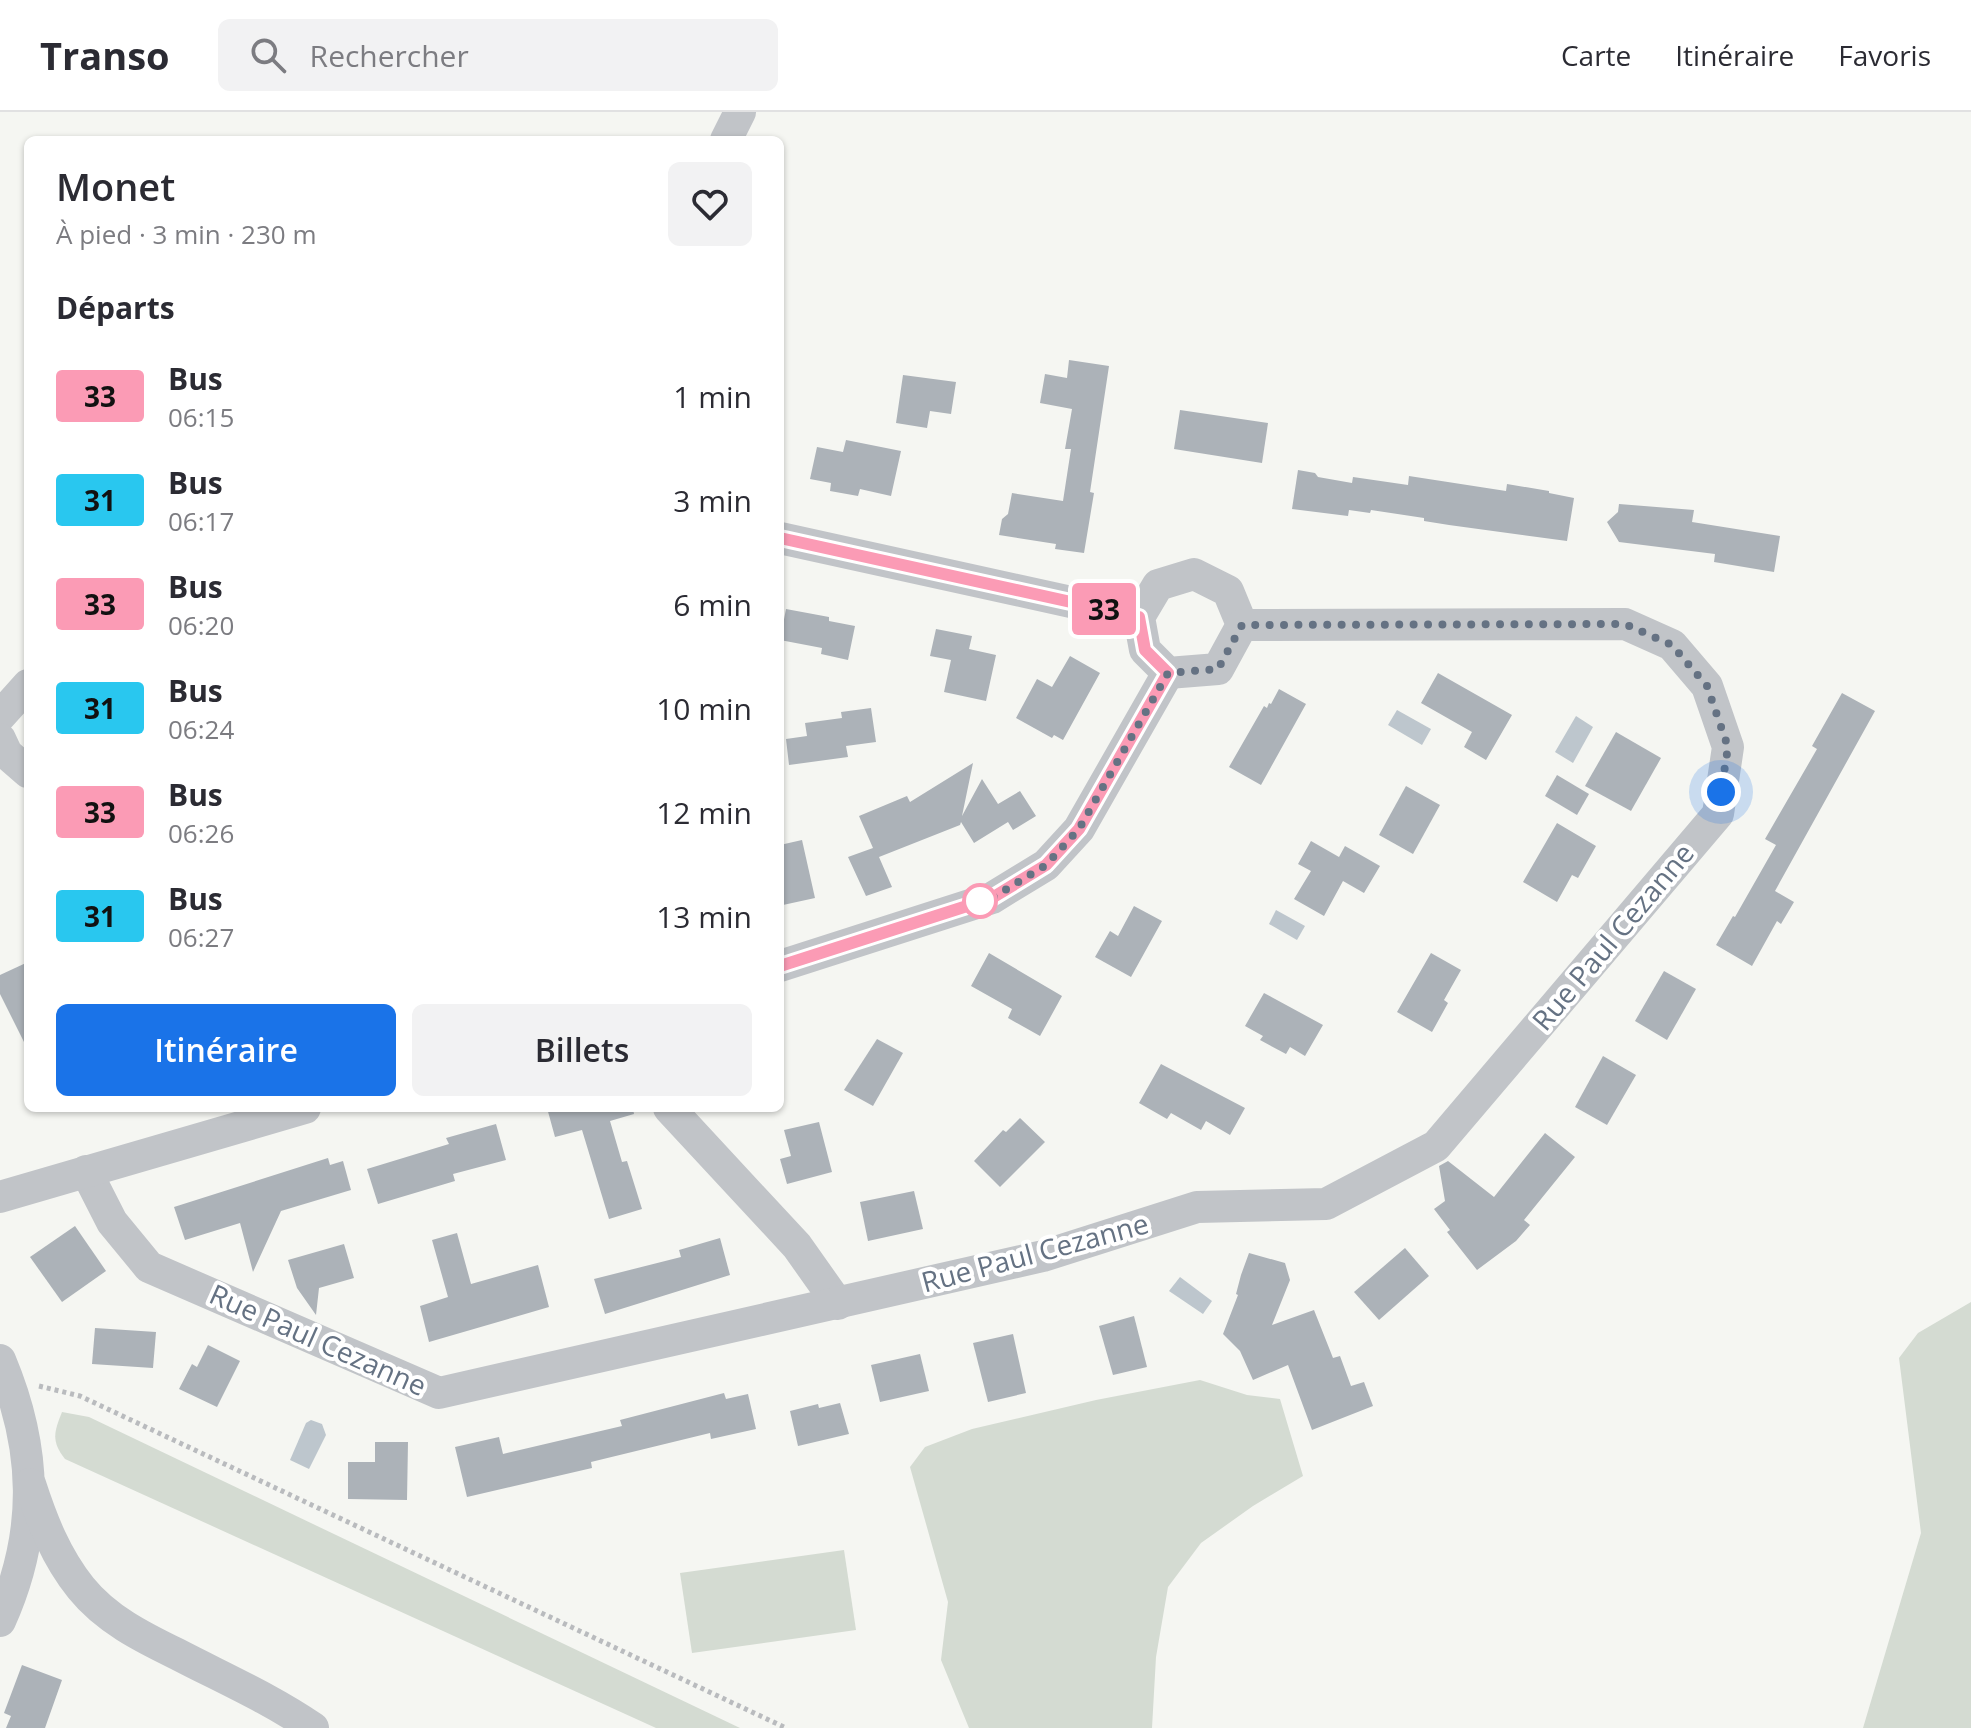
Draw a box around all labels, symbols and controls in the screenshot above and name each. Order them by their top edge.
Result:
search box [218,19,778,91]
text: Transo [40,29,170,81]
icon: search [246,33,290,77]
text: Rechercher [310,35,469,76]
text: Carte [1561,36,1631,74]
text: Itinéraire [1675,36,1794,74]
text: Favoris [1838,36,1931,74]
text: Monet [56,160,175,212]
button: heart [668,162,752,246]
text: À pied · 3 min · 230 m [56,216,316,252]
text: Départs [56,287,175,328]
text: Bus [168,358,223,399]
text: 1 min [673,376,752,417]
text: 33 [84,377,116,415]
text: 06:15 [168,399,234,435]
text: Bus [168,462,223,503]
text: 3 min [673,480,752,521]
text: 31 [84,481,116,519]
text: 06:17 [168,503,234,539]
text: Bus [168,566,223,607]
line badge: 33 [1068,583,1140,635]
text: 6 min [673,584,752,625]
text: 33 [84,585,116,623]
text: 33 [1088,590,1120,628]
text: 06:20 [168,607,234,643]
text: Bus [168,670,223,711]
text: 10 min [656,688,752,729]
text: 31 [84,689,116,727]
text: 06:24 [168,711,234,747]
your location [1701,772,1741,812]
text: Bus [168,774,223,815]
text: 12 min [656,792,752,833]
text: 33 [84,793,116,831]
text: 06:26 [168,815,234,851]
street label: Rue Paul Cezanne [1523,835,1702,1038]
text: Bus [168,878,223,919]
unlabelled marker [963,884,997,918]
text: 13 min [656,896,752,937]
text: 31 [84,897,116,935]
text: 06:27 [168,919,234,955]
button: Itinéraire [56,1004,396,1096]
button: Billets [412,1004,752,1096]
street label: Rue Paul Cezanne [917,1203,1152,1301]
street label: Rue Paul Cezanne [204,1274,433,1404]

